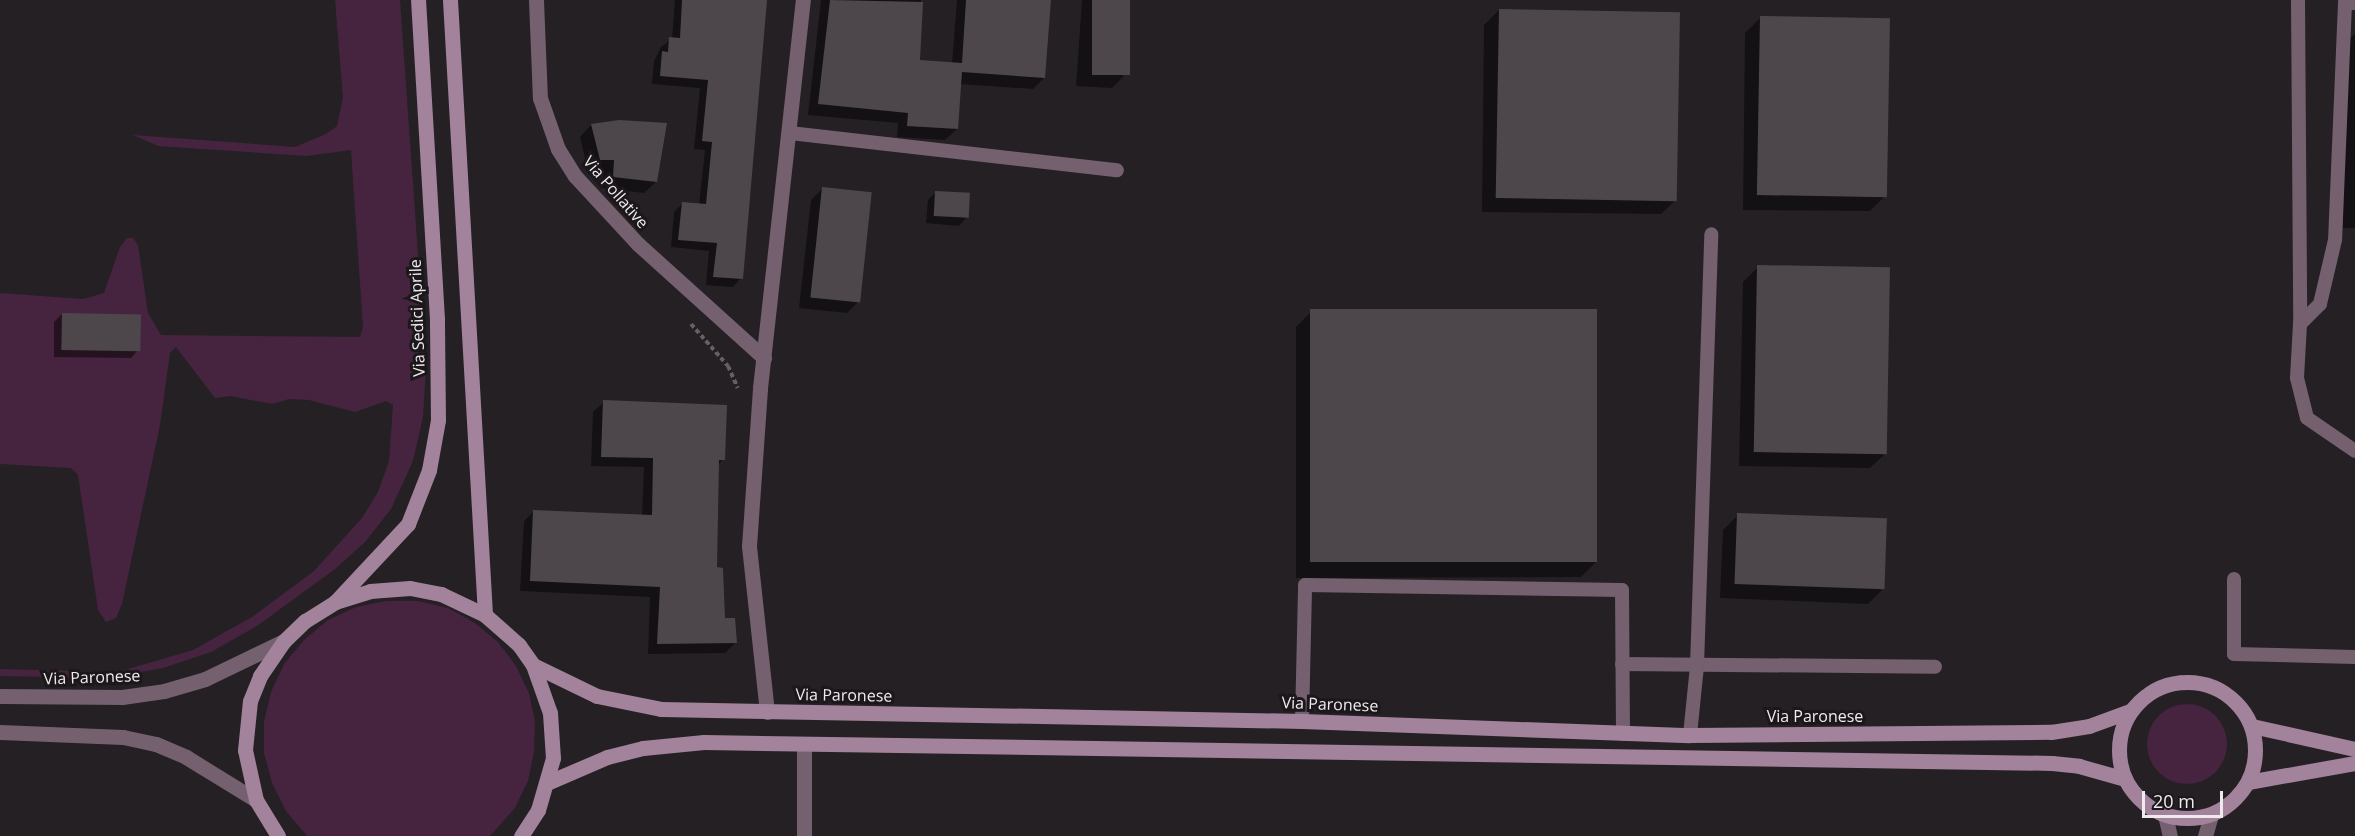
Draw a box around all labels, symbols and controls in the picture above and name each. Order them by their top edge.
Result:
street label: Via Pollative [579,152,653,232]
street label: Via Sedici Aprile [405,259,429,377]
street label: Via Paronese [43,666,141,688]
street label: Via Paronese [795,685,893,705]
street label: Via Paronese [1281,693,1379,715]
street label: Via Paronese [1767,706,1863,726]
scale bar [2145,779,2226,817]
text: 20 m [2153,789,2195,813]

